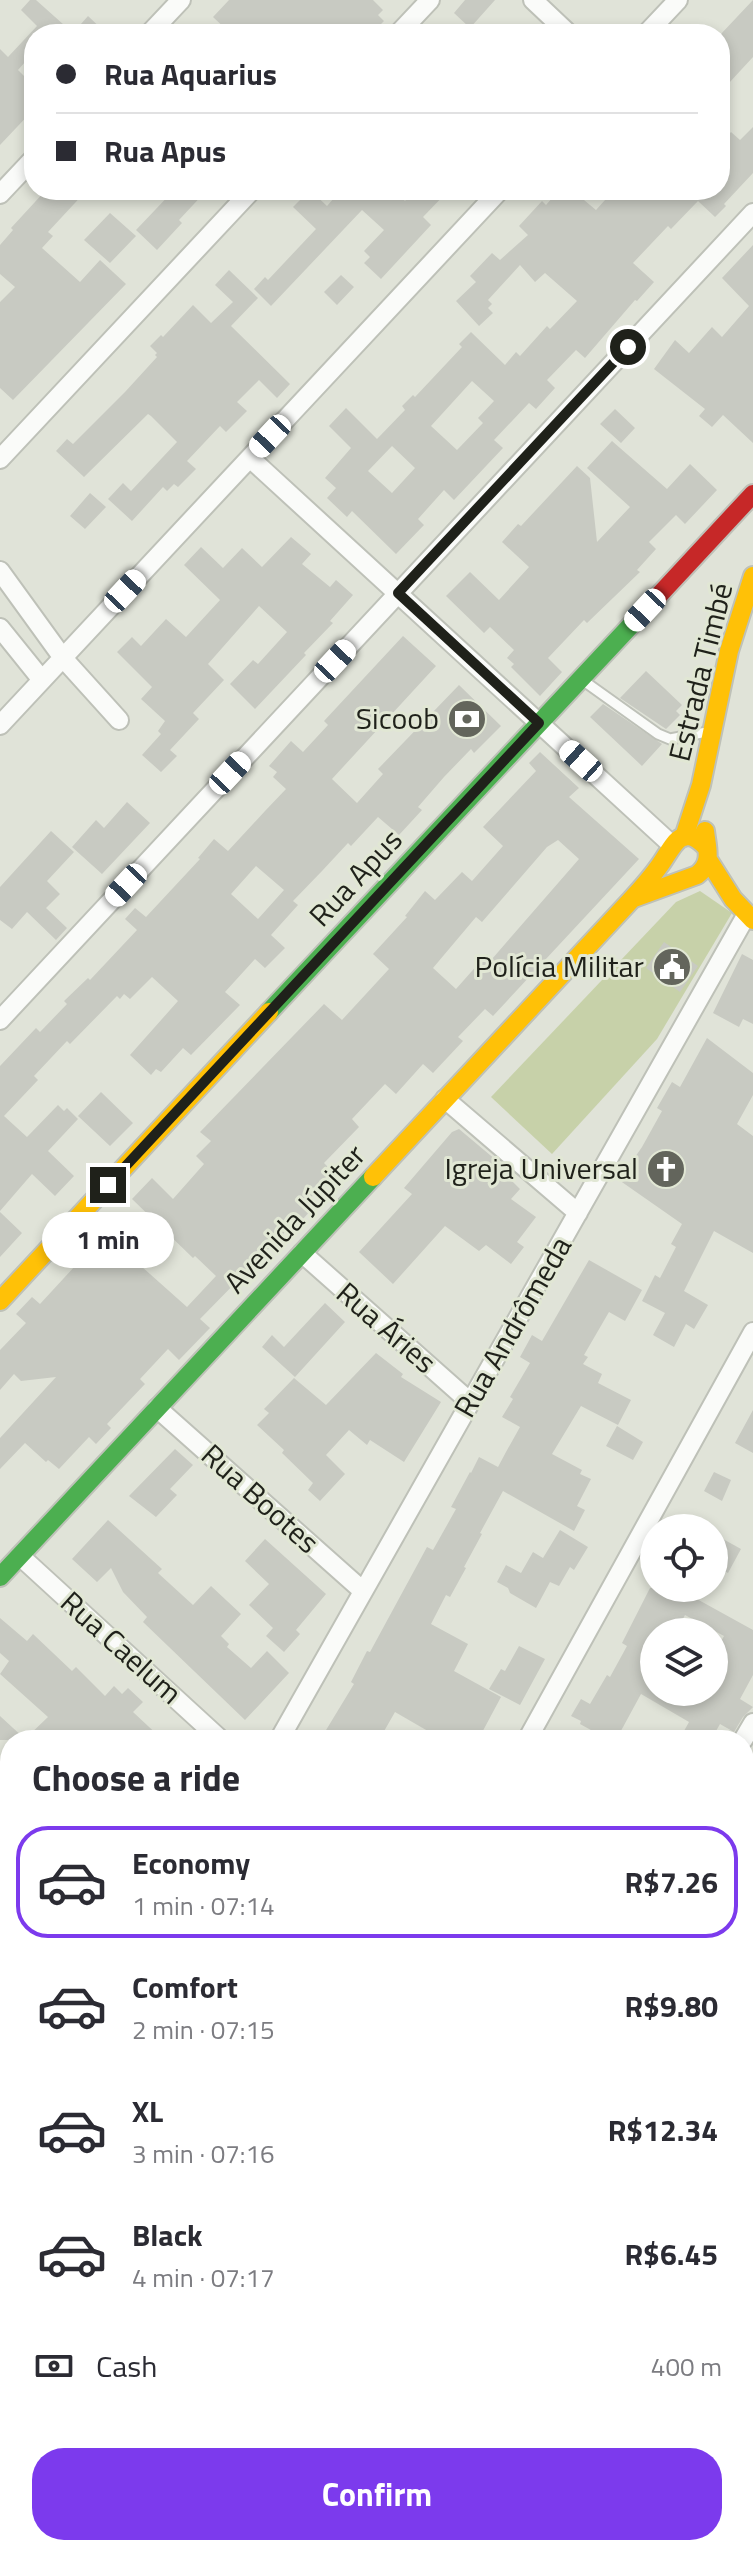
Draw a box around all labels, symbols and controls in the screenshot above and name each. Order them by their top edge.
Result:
text: Rua Aquarius [104,51,277,97]
text: Rua Apus [104,128,226,174]
route start [610,329,646,365]
car [245,410,295,462]
car [100,565,150,617]
street label: Estrada Timbé [656,578,744,766]
car [620,584,670,636]
car [310,635,360,687]
place label: Sicoob [356,695,439,741]
bank icon: Sicoob [446,698,488,740]
car [555,736,607,786]
car [205,747,255,799]
street label: Rua Apus [298,818,413,937]
car [101,859,151,911]
place label: Polícia Militar [475,943,644,989]
public building icon: Polícia Militar [651,946,693,988]
street label: Avenida Júpiter [213,1133,376,1303]
place label: Igreja Universal [444,1145,638,1191]
church icon: Igreja Universal [645,1148,687,1190]
route end [90,1167,126,1203]
callout: 1 min [42,1213,174,1269]
text: 1 min [76,1220,140,1259]
street label: Rua Andrômeda [441,1227,583,1426]
street label: Rua Áries [326,1271,447,1384]
street label: Rua Bootes [191,1432,330,1564]
map controls [640,1514,728,1706]
button: locate [640,1514,728,1602]
street label: Rua Caelum [50,1580,193,1715]
button: layers [640,1618,728,1706]
text: Choose a ride [32,1750,240,1805]
text: Economy [132,1840,250,1886]
icon: car [36,1846,108,1918]
text: R$7.26 [625,1859,718,1905]
text: 1 min · 07:14 [132,1886,275,1925]
text: Comfort [132,1964,238,2010]
icon: car [36,1970,108,2042]
text: R$9.80 [625,1983,718,2029]
text: 2 min · 07:15 [132,2010,275,2049]
text: XL [132,2088,163,2134]
icon: car [36,2094,108,2166]
text: R$12.34 [608,2107,718,2153]
text: 3 min · 07:16 [132,2134,275,2173]
text: Black [132,2212,203,2258]
icon: car [36,2218,108,2290]
text: R$6.45 [625,2231,718,2277]
text: 4 min · 07:17 [132,2258,275,2297]
text: Cash [96,2343,157,2389]
icon: cash [32,2344,76,2388]
text: 400 m [651,2347,722,2386]
button: Confirm [32,2448,722,2540]

